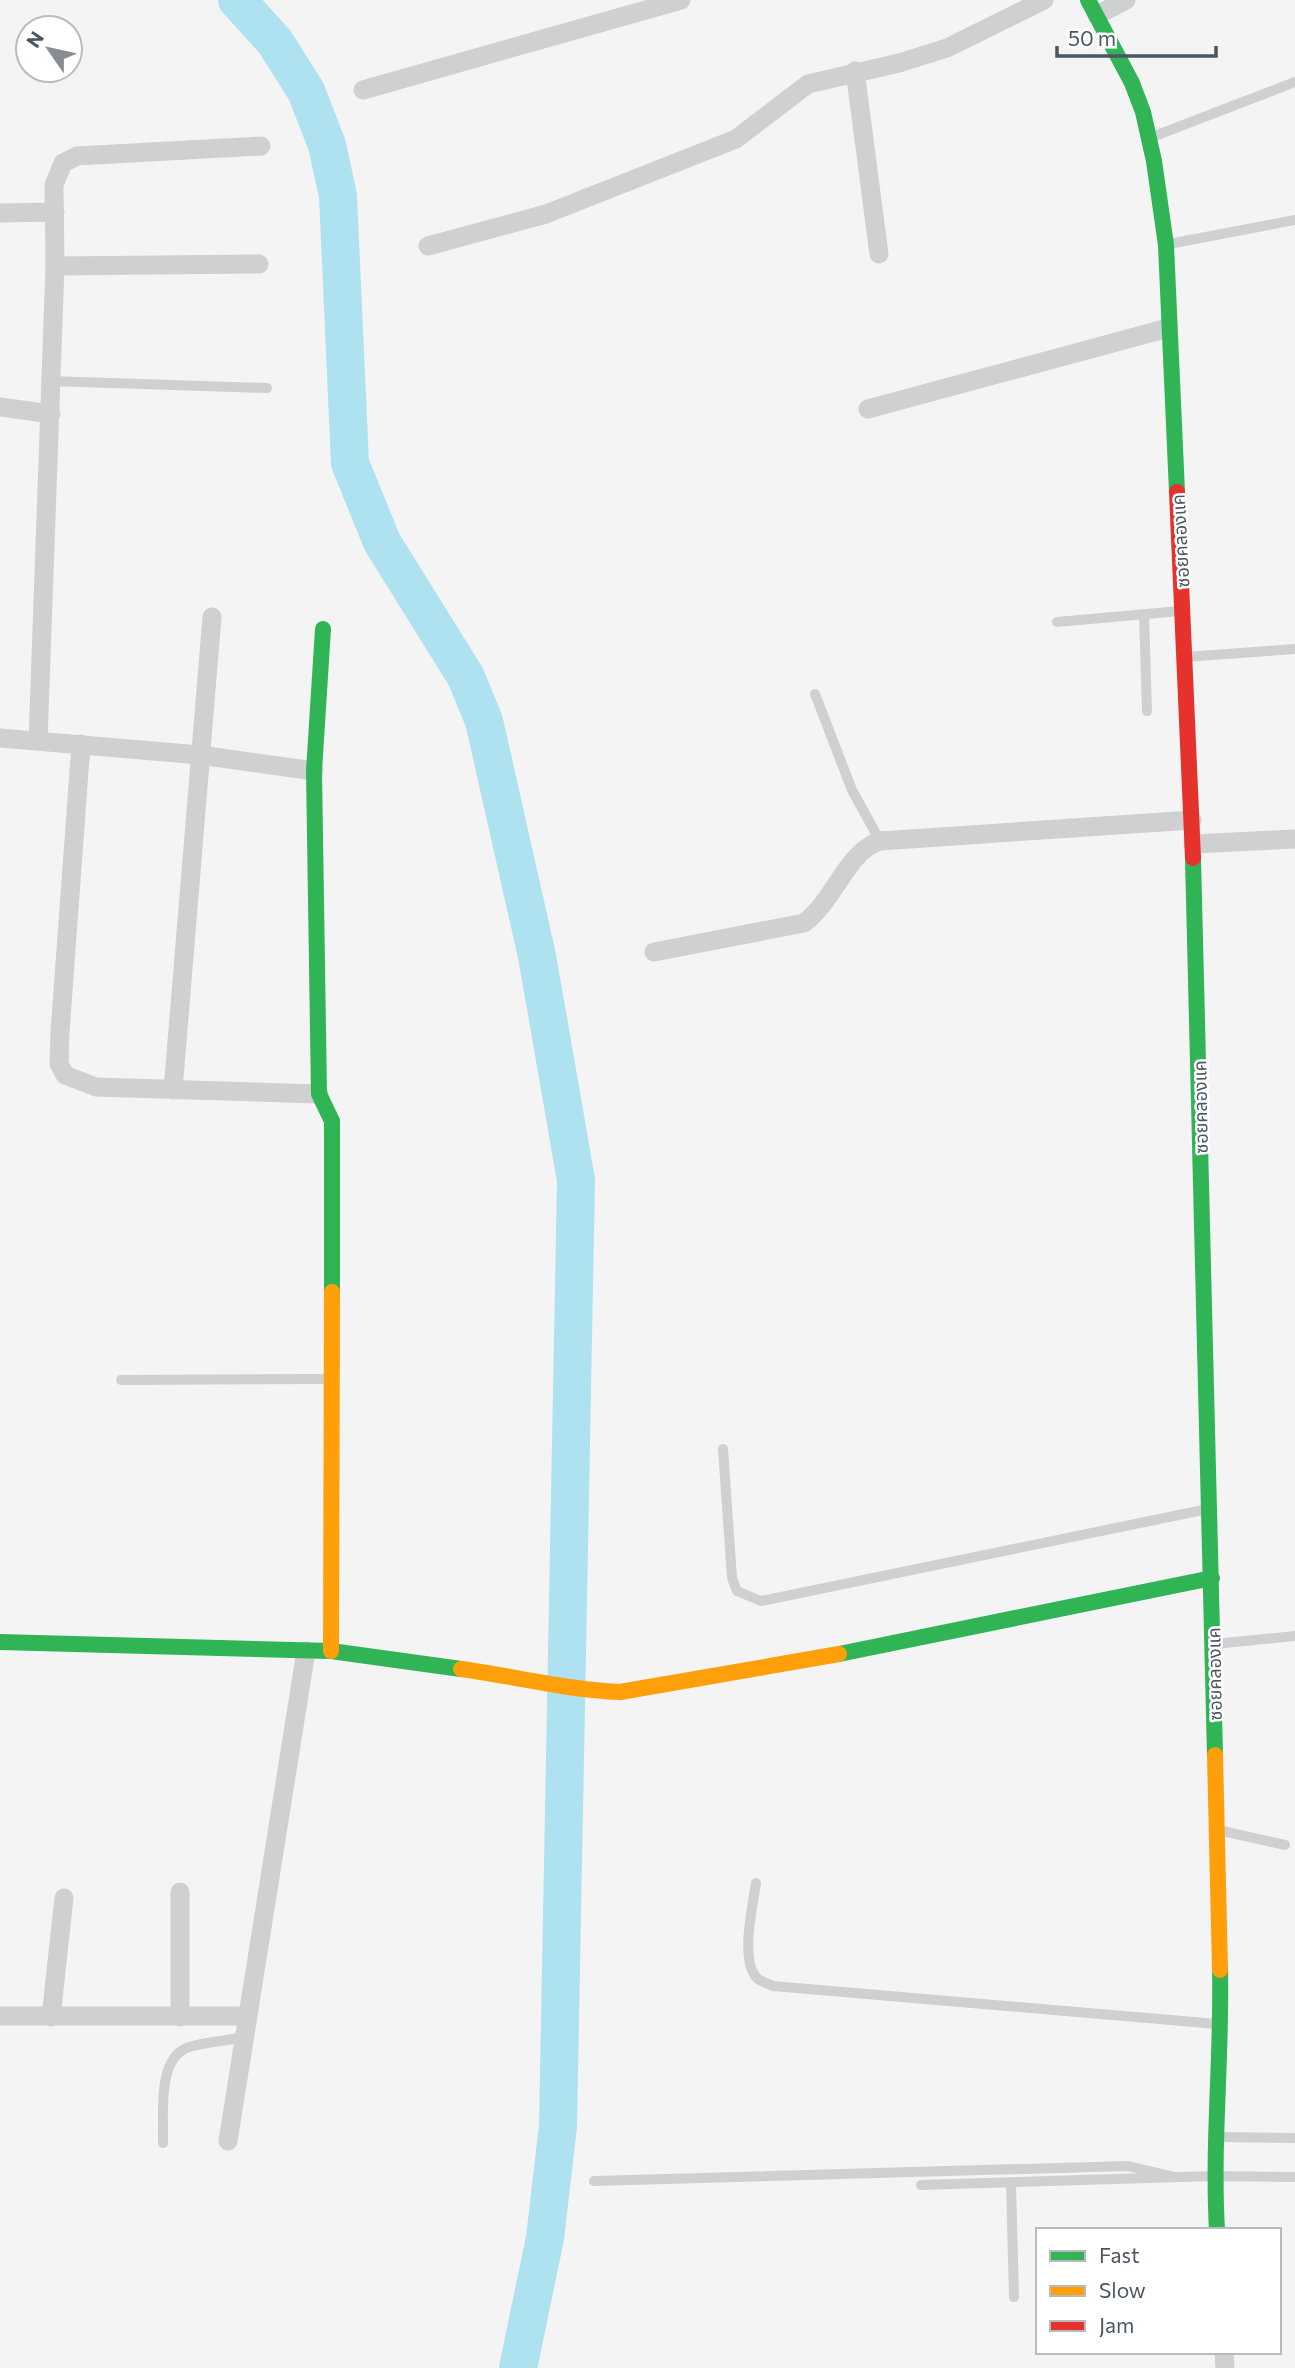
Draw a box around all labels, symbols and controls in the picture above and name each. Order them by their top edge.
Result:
north arrow [14,14,84,84]
scale bar [1057,14,1216,58]
text: 50 m [1068,25,1116,50]
text: N [21,27,48,52]
street label: ซอยคลองแค [1167,494,1193,588]
street label: ซอยคลองแค [1188,1060,1212,1154]
street label: ซอยคลองแค [1202,1627,1226,1721]
legend [1036,2228,1281,2354]
text: Fast [1099,2242,1140,2267]
text: Slow [1099,2277,1146,2302]
text: Jam [1099,2312,1134,2337]

